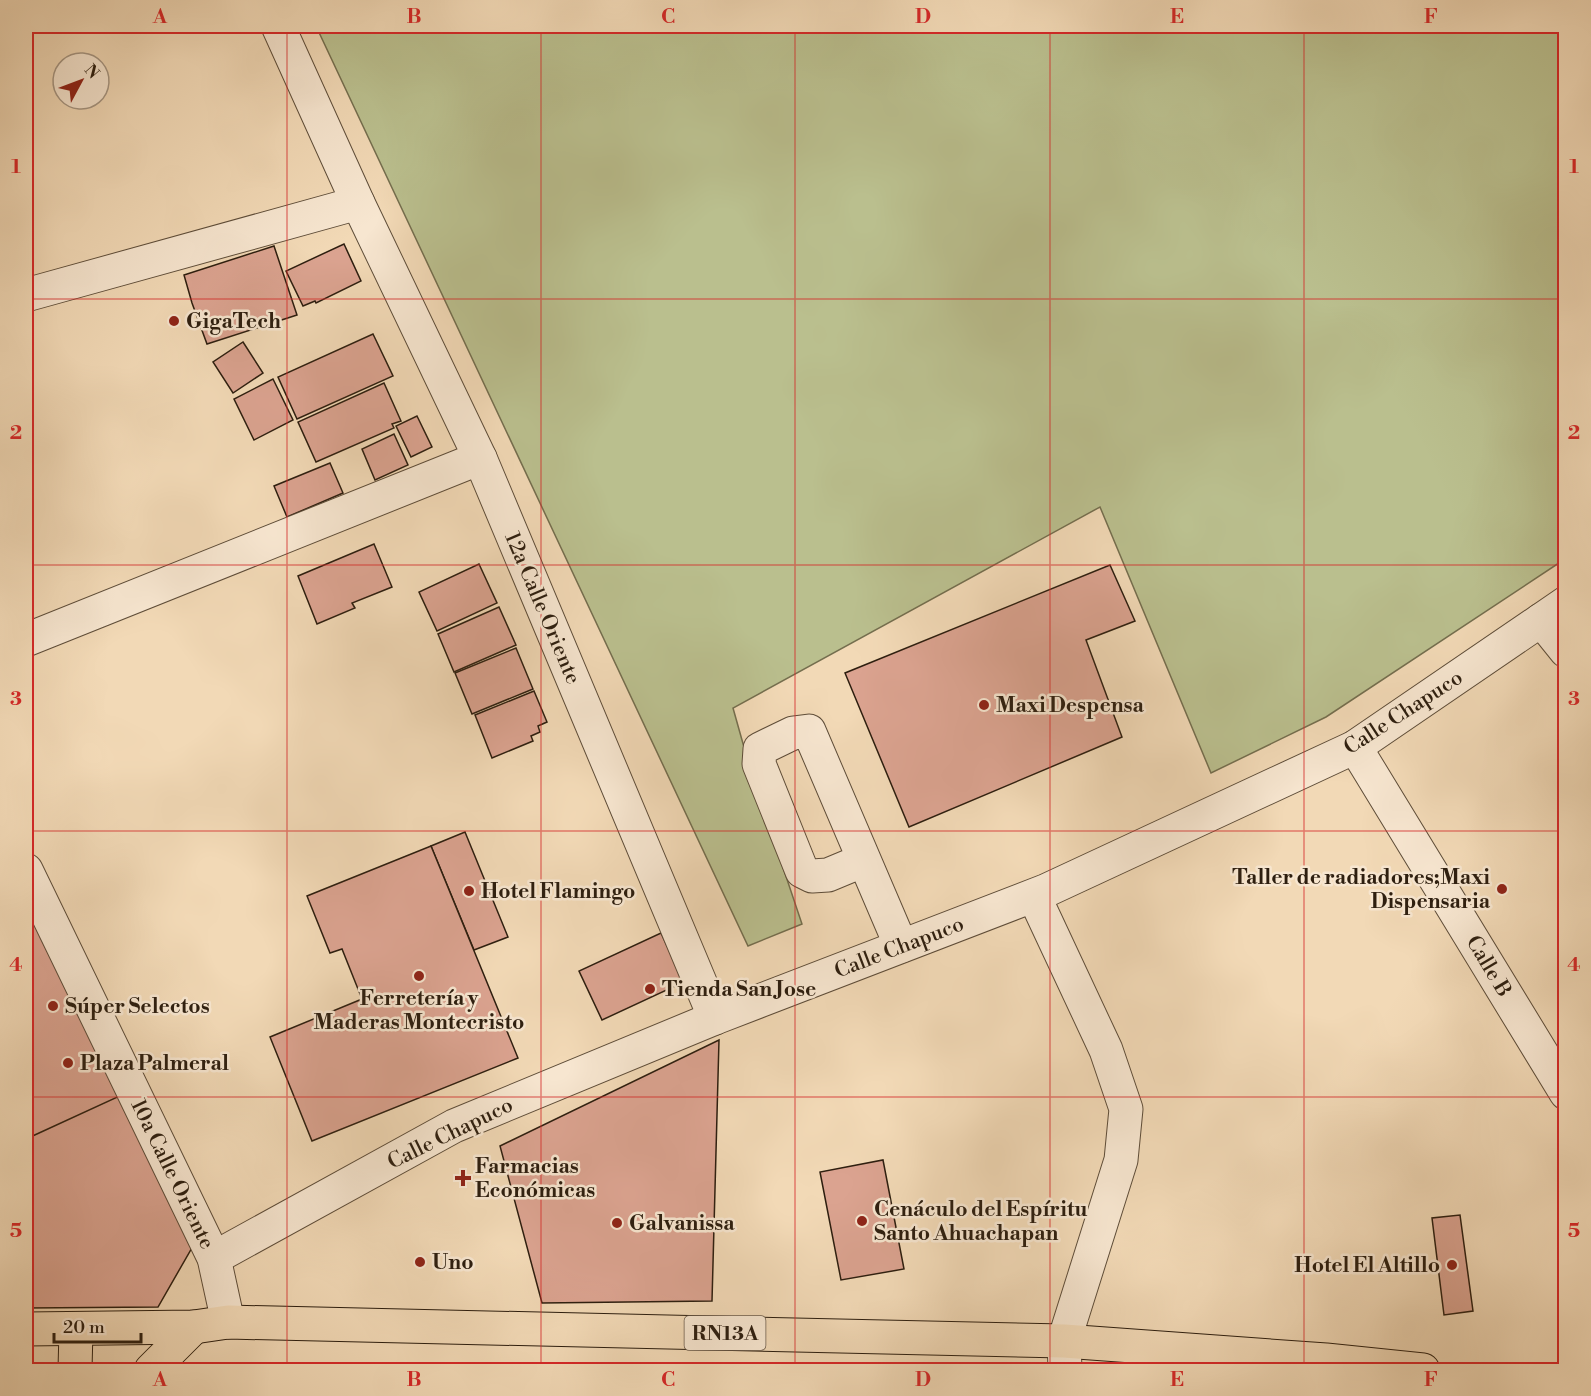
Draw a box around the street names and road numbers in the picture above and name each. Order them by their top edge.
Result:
street label: 12a Calle Oriente [498,528,586,688]
street label: Calle Chapuco [1339,665,1468,761]
street label: Calle Chapuco [831,911,968,985]
street label: Calle B [1460,931,1517,1002]
street label: Calle Chapuco [383,1092,517,1176]
street label: 10a Calle Oriente [125,1095,220,1254]
road number: RN13A [684,1316,766,1350]

